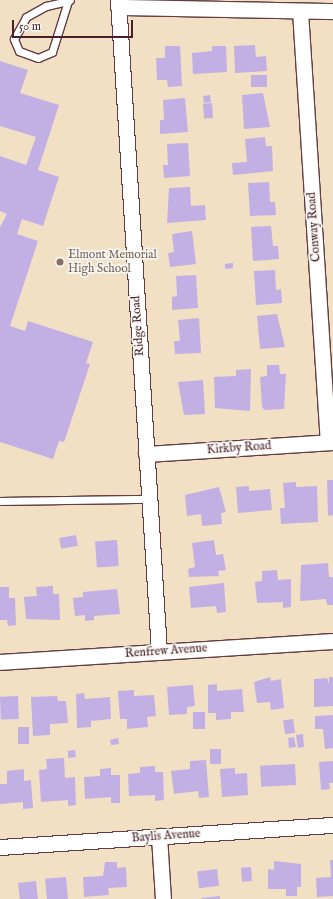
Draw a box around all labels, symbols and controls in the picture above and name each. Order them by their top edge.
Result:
scale bar [14,12,135,38]
text: 50 m [19,19,41,34]
street label: Conway Road [304,192,324,262]
place label: Elmont Memorial High School [68,248,157,276]
marker: Elmont Memorial High School [55,257,65,267]
street label: Ridge Road [129,295,147,357]
street label: Kirkby Road [206,439,272,457]
street label: Renfrew Avenue [124,641,208,661]
street label: Baylis Avenue [131,826,201,846]

